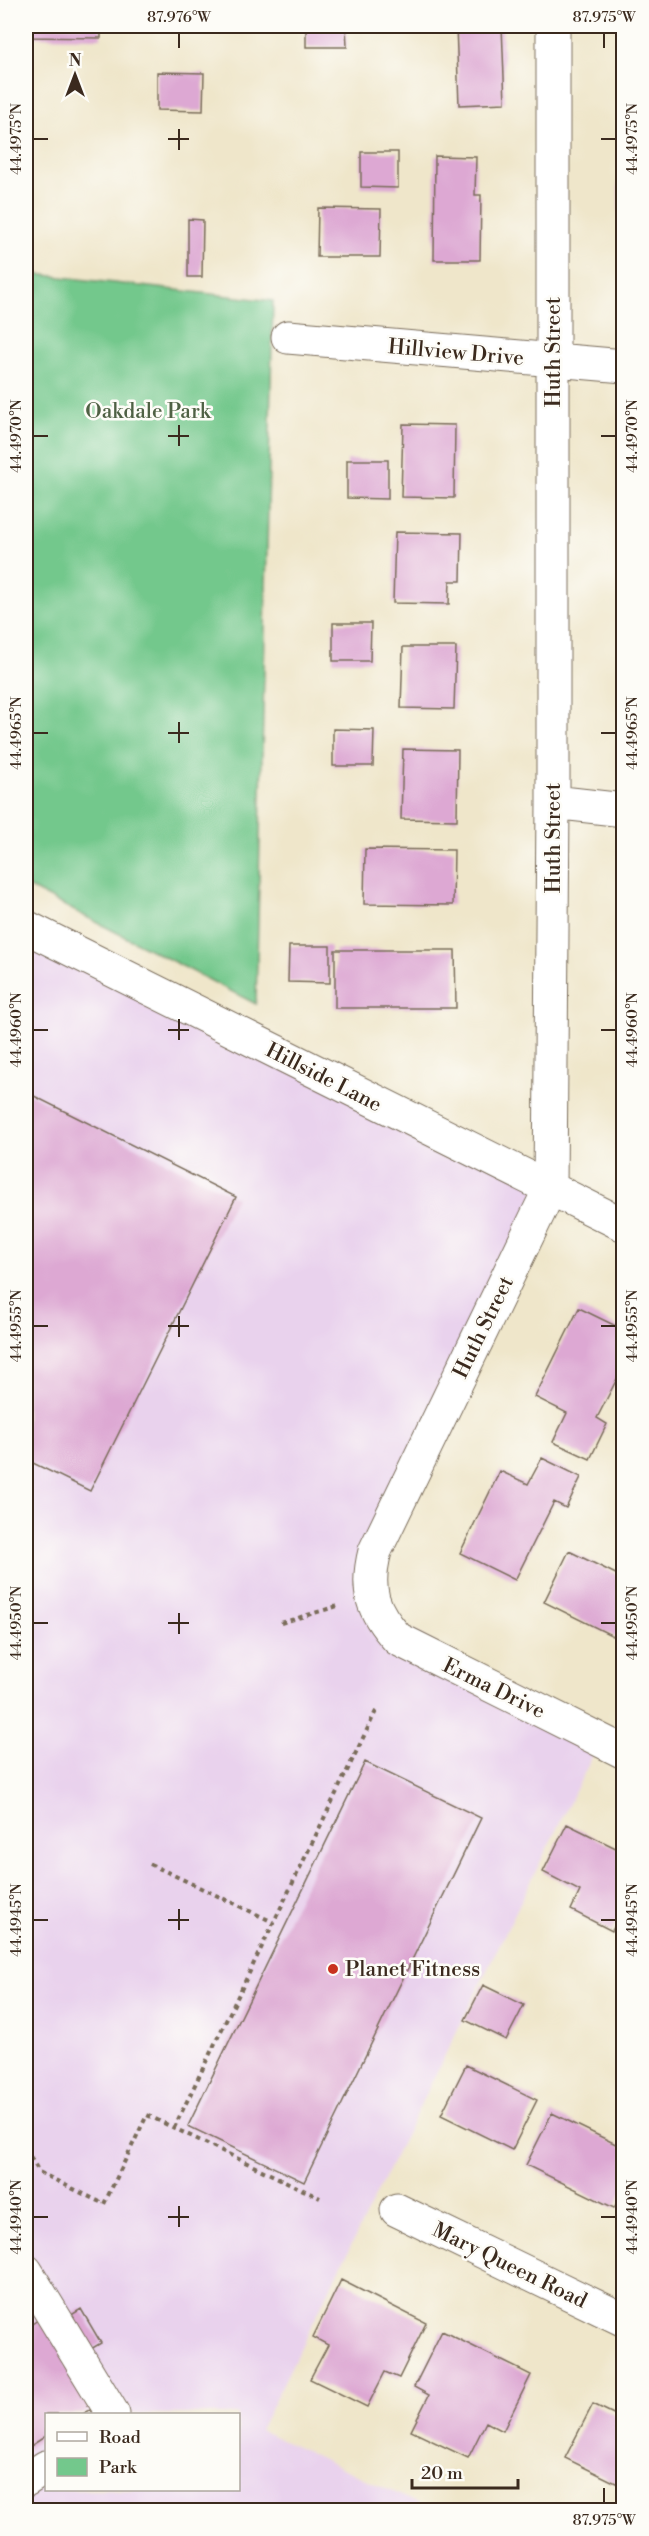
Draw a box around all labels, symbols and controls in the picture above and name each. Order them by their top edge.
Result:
text: 87.976°W [147,8,211,27]
text: 87.975°W [572,8,636,27]
north arrow [45,45,105,105]
text: N [69,51,82,71]
text: 44.4975°N [7,103,26,175]
text: 44.4975°N [623,103,642,175]
street label: Huth Street [541,296,567,407]
street label: Hillview Drive [387,334,525,372]
text: 44.4970°N [7,399,26,473]
park label: Oakdale Park [85,399,212,425]
text: 44.4970°N [623,399,642,473]
text: 44.4965°N [7,696,26,770]
text: 44.4965°N [623,696,642,770]
street label: Huth Street [541,782,567,893]
text: 44.4960°N [7,992,26,1068]
text: 44.4960°N [623,992,642,1068]
street label: Hillside Lane [261,1038,386,1118]
street label: Huth Street [448,1272,520,1383]
text: 44.4955°N [7,1290,26,1362]
text: 44.4955°N [623,1290,642,1362]
text: 44.4950°N [7,1586,26,1660]
text: 44.4950°N [623,1586,642,1660]
street label: Erma Drive [438,1653,549,1725]
text: 44.4945°N [7,1883,26,1957]
text: 44.4945°N [623,1883,642,1957]
place label: Planet Fitness [345,1957,480,1983]
marker: Planet Fitness [326,1962,340,1976]
text: 44.4940°N [7,2180,26,2254]
text: 44.4940°N [623,2180,642,2254]
street label: Mary Queen Road [428,2217,591,2315]
legend [45,2413,240,2491]
text: Road [99,2426,142,2449]
scale bar [412,2452,518,2490]
text: Park [99,2456,138,2479]
text: 20 m [421,2462,463,2485]
text: 87.975°W [572,2511,636,2530]

